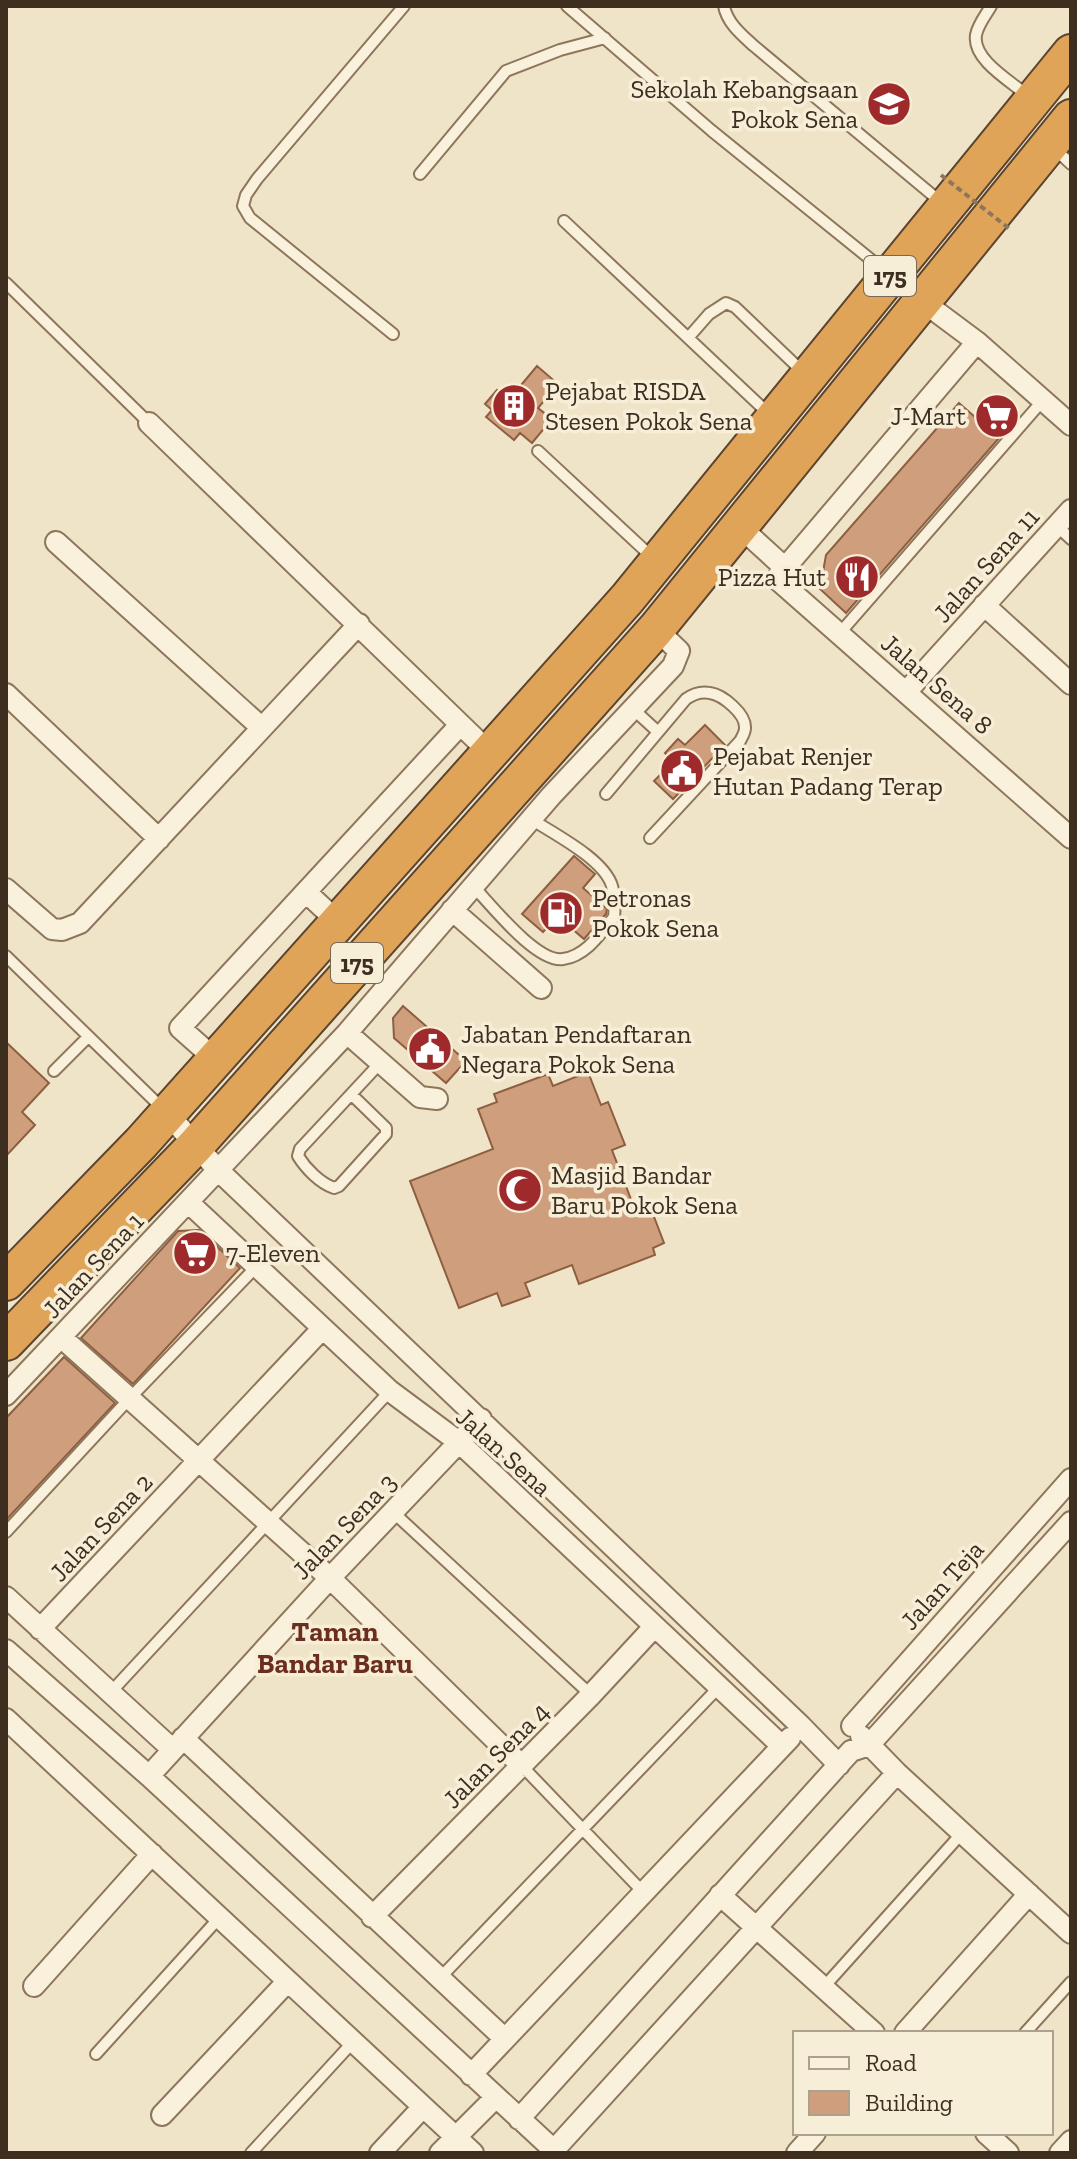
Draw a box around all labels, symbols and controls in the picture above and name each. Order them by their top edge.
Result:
place label: Sekolah Kebangsaan Pokok Sena [630,73,858,135]
school or university icon: Sekolah Kebangsaan Pokok Sena [865,80,913,128]
road number: 175 [864,256,916,296]
place label: Pejabat RISDA Stesen Pokok Sena [545,375,753,437]
building icon: Pejabat RISDA Stesen Pokok Sena [490,382,538,430]
supermarket icon: J-Mart [973,392,1021,440]
place label: J-Mart [890,400,966,432]
street label: Jalan Sena 11 [926,501,1046,629]
restaurant icon: Pizza Hut [833,553,881,601]
place label: Pizza Hut [718,561,826,593]
street label: Jalan Sena 8 [875,627,999,741]
place label: Pejabat Renjer Hutan Padang Terap [713,740,943,802]
public building icon: Pejabat Renjer Hutan Padang Terap [658,747,706,795]
place label: Petronas Pokok Sena [592,882,720,944]
fuel station icon: Petronas Pokok Sena [537,889,585,937]
road number: 175 [331,943,383,983]
place label: Jabatan Pendaftaran Negara Pokok Sena [461,1018,691,1080]
public building icon: Jabatan Pendaftaran Negara Pokok Sena [406,1025,454,1073]
place label: Masjid Bandar Baru Pokok Sena [551,1159,738,1221]
mosque icon: Masjid Bandar Baru Pokok Sena [496,1166,544,1214]
street label: Jalan Sena 1 [36,1205,150,1325]
supermarket icon: 7-Eleven [171,1229,219,1277]
place label: 7-Eleven [226,1237,320,1269]
street label: Jalan Sena [450,1401,559,1504]
street label: Jalan Sena 2 [43,1466,159,1588]
street label: Jalan Sena 3 [285,1466,403,1586]
street label: Jalan Teja [894,1533,991,1636]
district label: Taman Bandar Baru [257,1615,413,1680]
street label: Jalan Sena 4 [436,1695,556,1815]
legend [793,2031,1053,2135]
text: Road [865,2048,917,2077]
text: Building [865,2088,953,2117]

